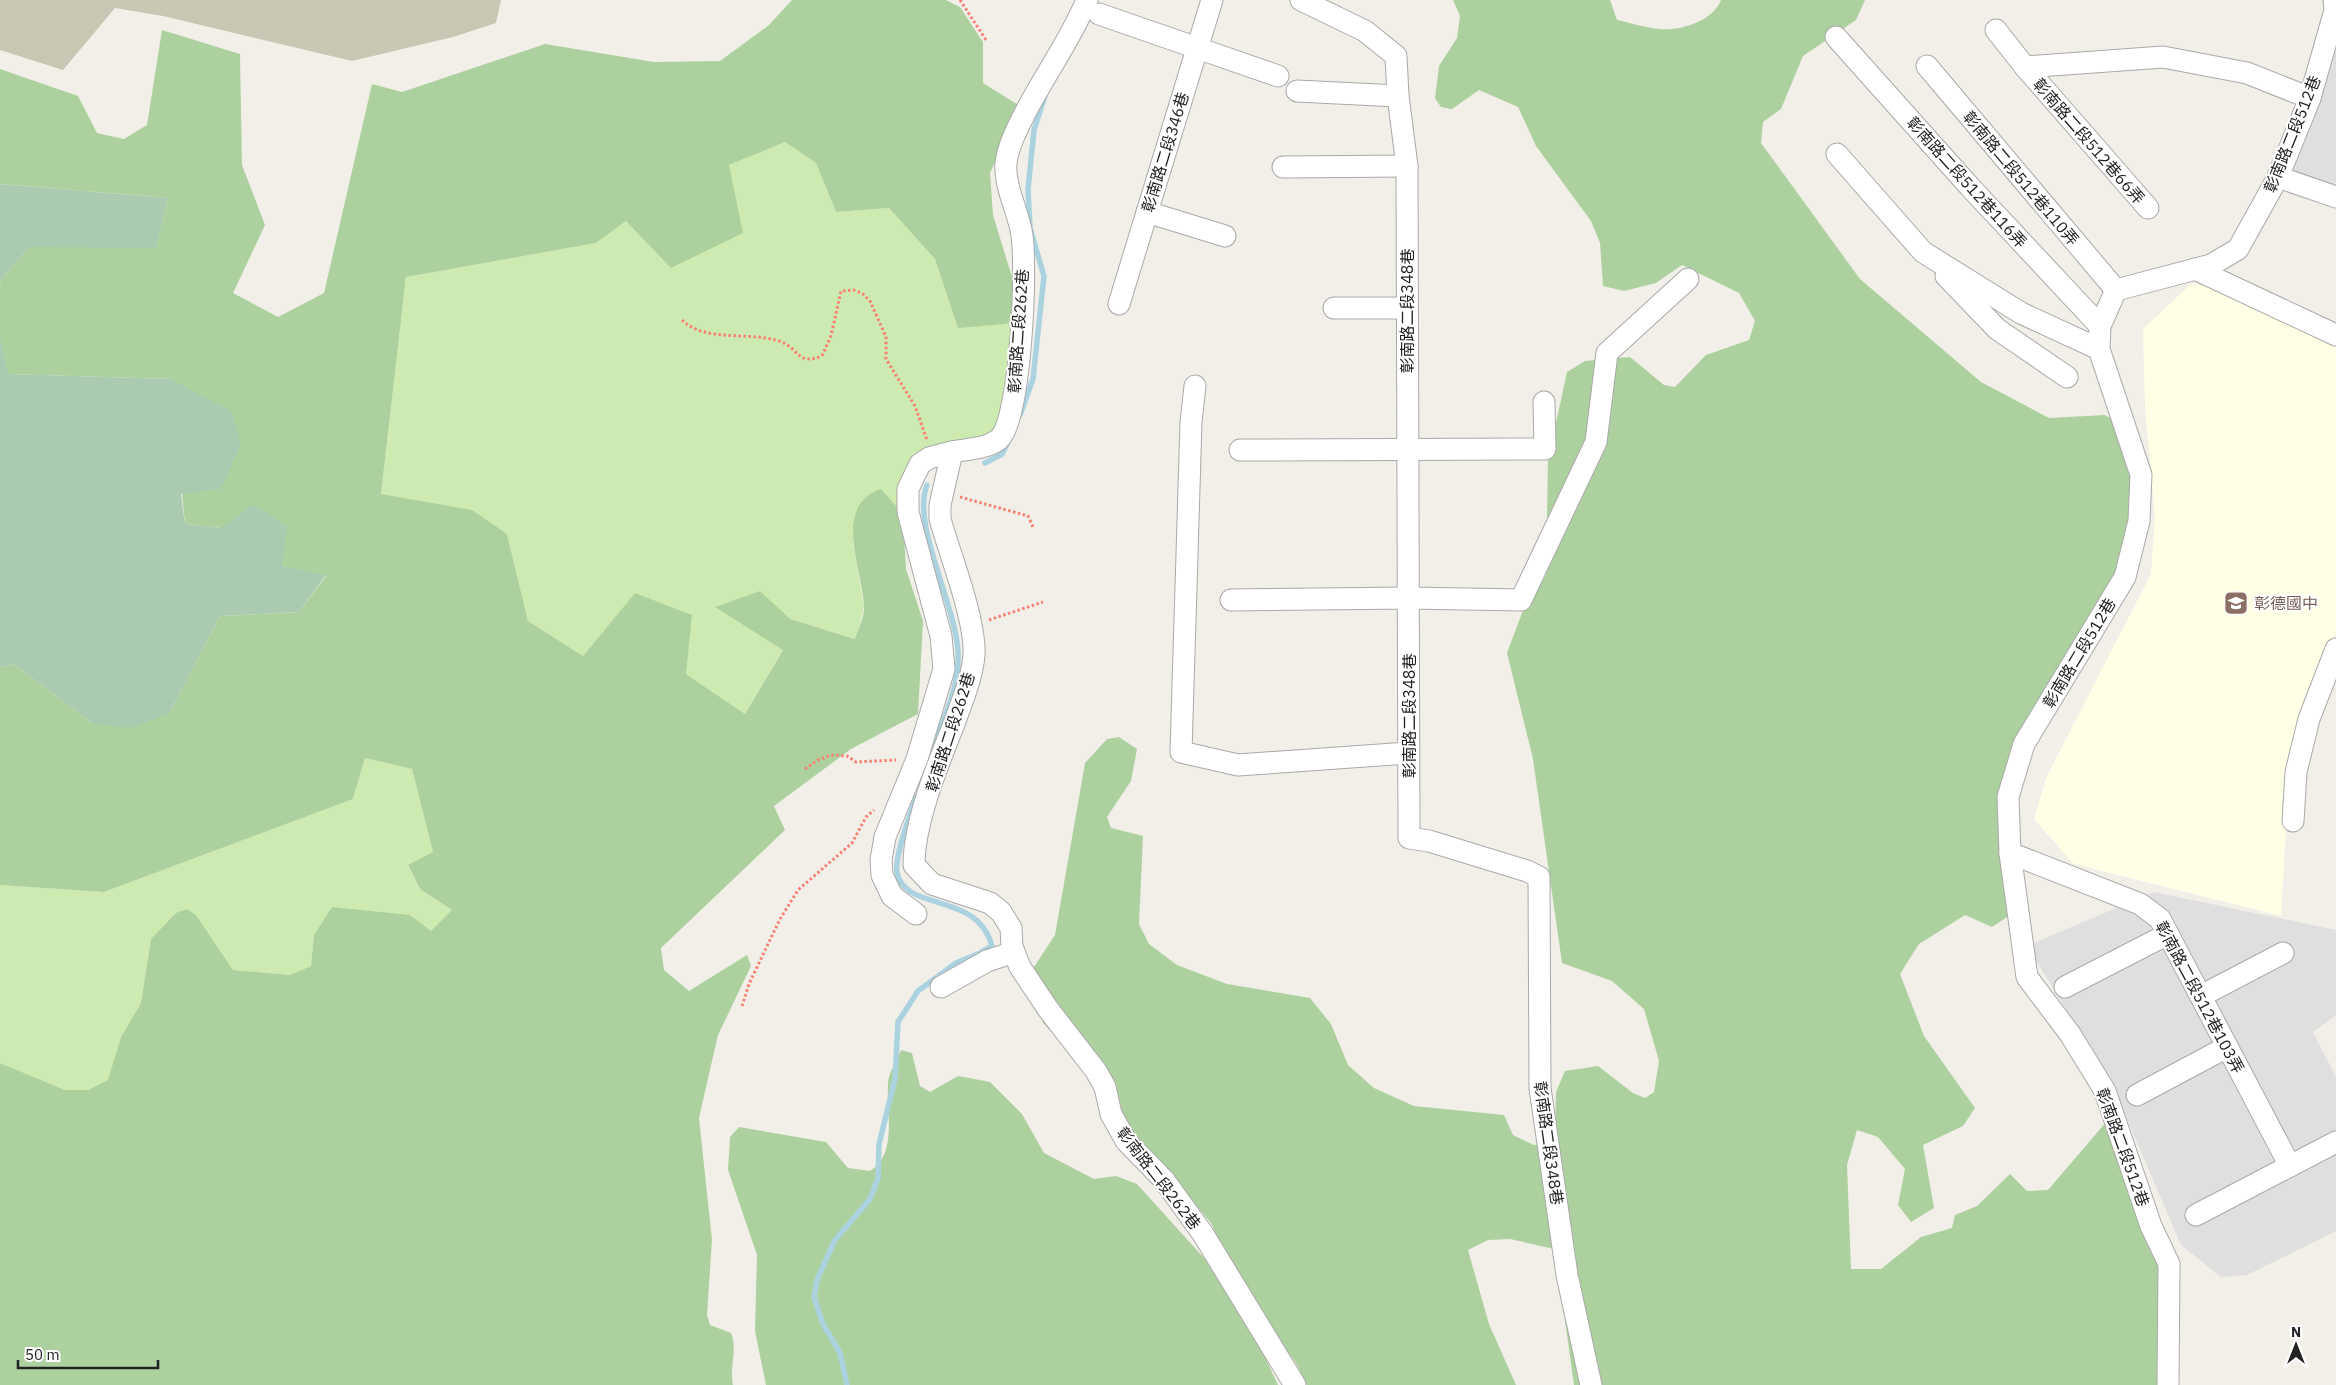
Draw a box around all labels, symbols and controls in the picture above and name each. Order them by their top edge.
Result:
street label: 彰南路二段512巷 [2259,72,2325,196]
street label: 彰南路二段512巷66弄 [2029,74,2149,208]
street label: 彰南路二段346巷 [1137,89,1193,215]
street label: 彰南路二段512巷110弄 [1959,107,2083,249]
street label: 彰南路二段512巷116弄 [1903,112,2031,252]
street label: 彰南路二段348巷 [1397,249,1417,373]
street label: 彰南路二段262巷 [1004,268,1032,394]
school or university icon: 彰德國中 [2223,590,2249,616]
place label: 彰德國中 [2254,593,2318,613]
street label: 彰南路二段512巷 [2038,594,2120,712]
street label: 彰南路二段348巷 [1399,654,1419,778]
street label: 彰南路二段262巷 [921,670,979,794]
street label: 彰南路二段512巷103弄 [2151,917,2249,1077]
street label: 彰南路二段348巷 [1530,1080,1568,1206]
street label: 彰南路二段512巷 [2092,1085,2154,1209]
street label: 彰南路二段262巷 [1113,1123,1205,1233]
north arrow [2271,1320,2321,1370]
text: N [2291,1323,2301,1341]
scale bar [18,1338,158,1370]
text: 50 m [25,1345,60,1364]

